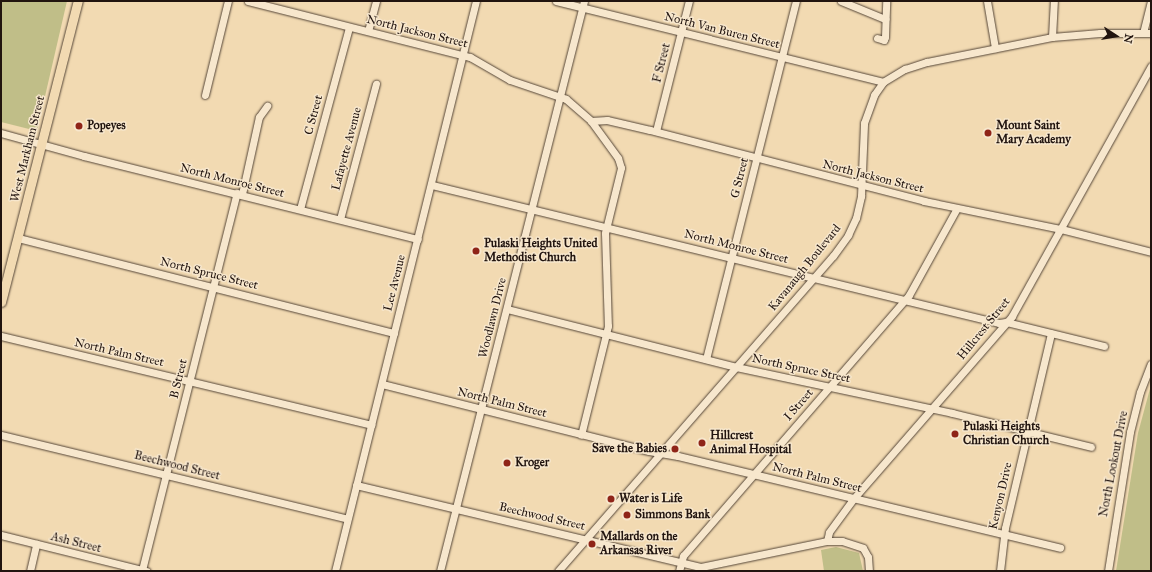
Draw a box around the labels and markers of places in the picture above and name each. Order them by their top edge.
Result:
place label: Popeyes [87,119,126,133]
place label: Mount Saint Mary Academy [996,119,1071,147]
marker: Popeyes [74,121,84,131]
marker: Mount Saint Mary Academy [983,128,993,138]
place label: Pulaski Heights United Methodist Church [484,237,598,265]
marker: Pulaski Heights United Methodist Church [471,246,481,256]
place label: Pulaski Heights Christian Church [963,420,1049,448]
place label: Hillcrest Animal Hospital [710,429,791,457]
marker: Pulaski Heights Christian Church [950,429,960,439]
marker: Hillcrest Animal Hospital [697,438,707,448]
place label: Save the Babies [592,442,667,456]
marker: Save the Babies [670,444,680,454]
place label: Kroger [515,456,549,470]
marker: Kroger [502,458,512,468]
place label: Water is Life [619,492,683,506]
marker: Water is Life [606,494,616,504]
place label: Simmons Bank [635,508,710,522]
marker: Simmons Bank [622,510,632,520]
place label: Mallards on the Arkansas River [600,530,678,558]
marker: Mallards on the Arkansas River [587,539,597,549]

